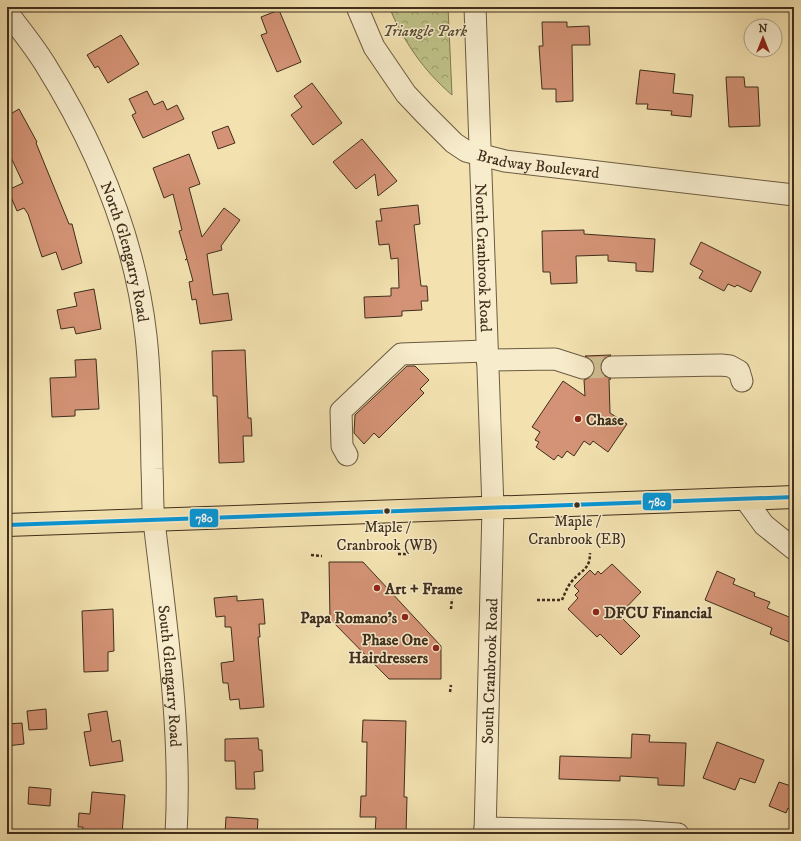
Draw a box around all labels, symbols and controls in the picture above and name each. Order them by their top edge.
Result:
north arrow [743,18,783,58]
park label: Triangle Park [383,21,467,41]
text: N [758,22,768,36]
street label: Bradway Boulevard [475,145,601,183]
street label: North Glengarry Road [96,179,153,323]
street label: North Cranbrook Road [470,183,496,332]
place label: Chase [586,410,624,430]
marker: Chase [573,414,583,424]
line badge: 780 [642,492,672,511]
text: 780 [648,496,666,510]
marker: Maple / Cranbrook (EB) [572,500,582,510]
marker: Maple / Cranbrook (WB) [382,506,392,516]
line badge: 780 [189,508,219,528]
text: 780 [195,512,213,526]
place label: Maple / Cranbrook (EB) [528,512,626,549]
place label: Maple / Cranbrook (WB) [337,518,437,555]
place label: Art + Frame [384,579,463,599]
marker: Art + Frame [372,583,382,593]
street label: South Cranbrook Road [477,598,503,744]
place label: DFCU Financial [604,603,713,623]
street label: South Glengarry Road [153,604,185,747]
marker: DFCU Financial [591,607,601,617]
place label: Papa Romano's [300,608,398,628]
marker: Papa Romano's [400,612,410,622]
place label: Phase One Hairdressers [349,630,429,668]
marker: Phase One Hairdressers [431,643,441,653]

